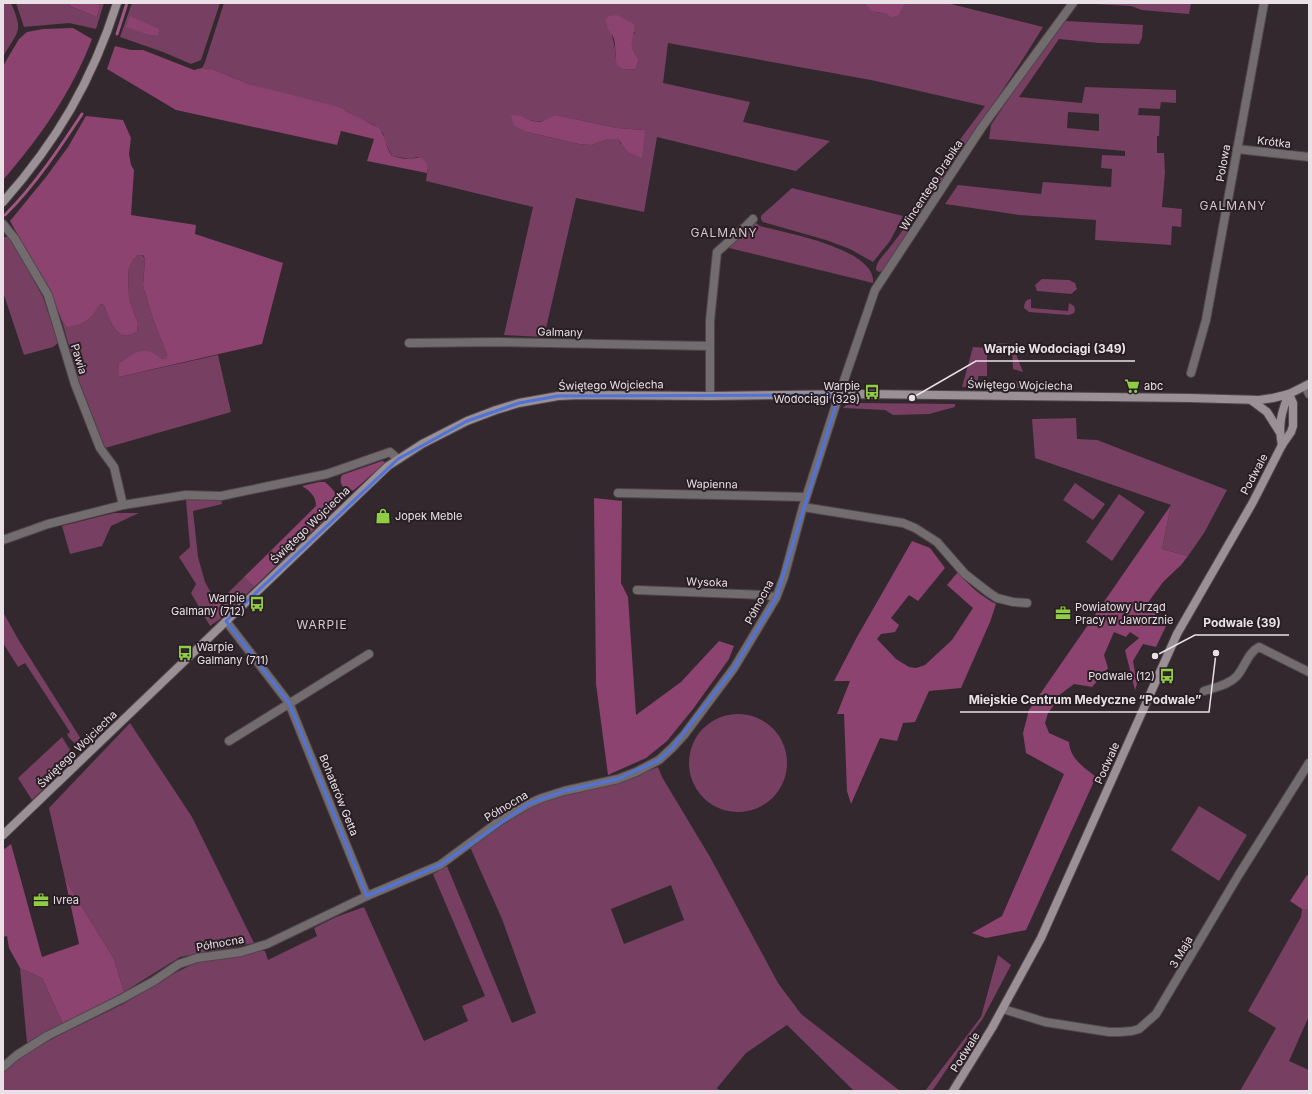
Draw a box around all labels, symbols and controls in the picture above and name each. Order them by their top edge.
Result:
street label: Krótka [1256,133,1292,151]
street label: Wincentego Drabika [896,137,966,233]
street label: Polowa [1213,143,1233,183]
district label: GALMANY [1199,198,1267,213]
district label: GALMANY [690,225,758,240]
street label: Galmany [537,325,583,339]
callout: Warpie Wodociągi (349) [976,337,1135,361]
text: Warpie Wodociągi (349) [984,341,1126,356]
street label: Pawia [68,342,90,376]
street label: Świętego Wojciecha [558,377,664,393]
street label: Świętego Wojciecha [967,377,1073,393]
supermarket icon: abc [1123,377,1141,395]
place label: Warpie Wodociągi (329) [774,379,860,406]
place label: abc [1144,379,1163,393]
bus stop icon: Warpie Wodociągi (329) [863,383,881,401]
street label: Podwale [1237,451,1271,497]
street label: Wapienna [686,477,738,491]
street label: Świętego Wojciecha [267,483,353,567]
shop icon: Jopek Meble [374,507,392,525]
place label: Jopek Meble [395,509,462,523]
street label: Wysoka [686,574,728,590]
street label: Północna [741,577,777,627]
place label: Warpie Galmany (712) [171,591,245,618]
bus stop icon: Warpie Galmany (712) [248,595,266,613]
place label: Powiatowy Urząd Pracy w Jaworznie [1075,600,1173,627]
office icon: Powiatowy Urząd Pracy w Jaworznie [1054,604,1072,622]
callout: Podwale (39) [1195,611,1289,635]
text: Podwale (39) [1203,615,1281,630]
district label: WARPIE [296,617,348,632]
place label: Warpie Galmany (711) [197,640,269,667]
bus stop icon: Warpie Galmany (711) [176,644,194,662]
bus stop icon: Podwale (12) [1158,667,1176,685]
place label: Podwale (12) [1088,669,1155,683]
callout: Miejskie Centrum Medyczne “Podwale” [960,688,1209,712]
text: Miejskie Centrum Medyczne “Podwale” [969,692,1201,707]
street label: Świętego Wojciecha [34,707,120,791]
street label: Podwale [1092,740,1122,786]
street label: Bohaterów Getta [316,752,362,838]
street label: Północna [482,788,530,824]
office icon: Ivrea [32,891,50,909]
place label: Ivrea [53,893,79,907]
street label: Północna [195,932,245,954]
street label: 3 Maja [1166,933,1196,971]
street label: Podwale [947,1029,983,1075]

